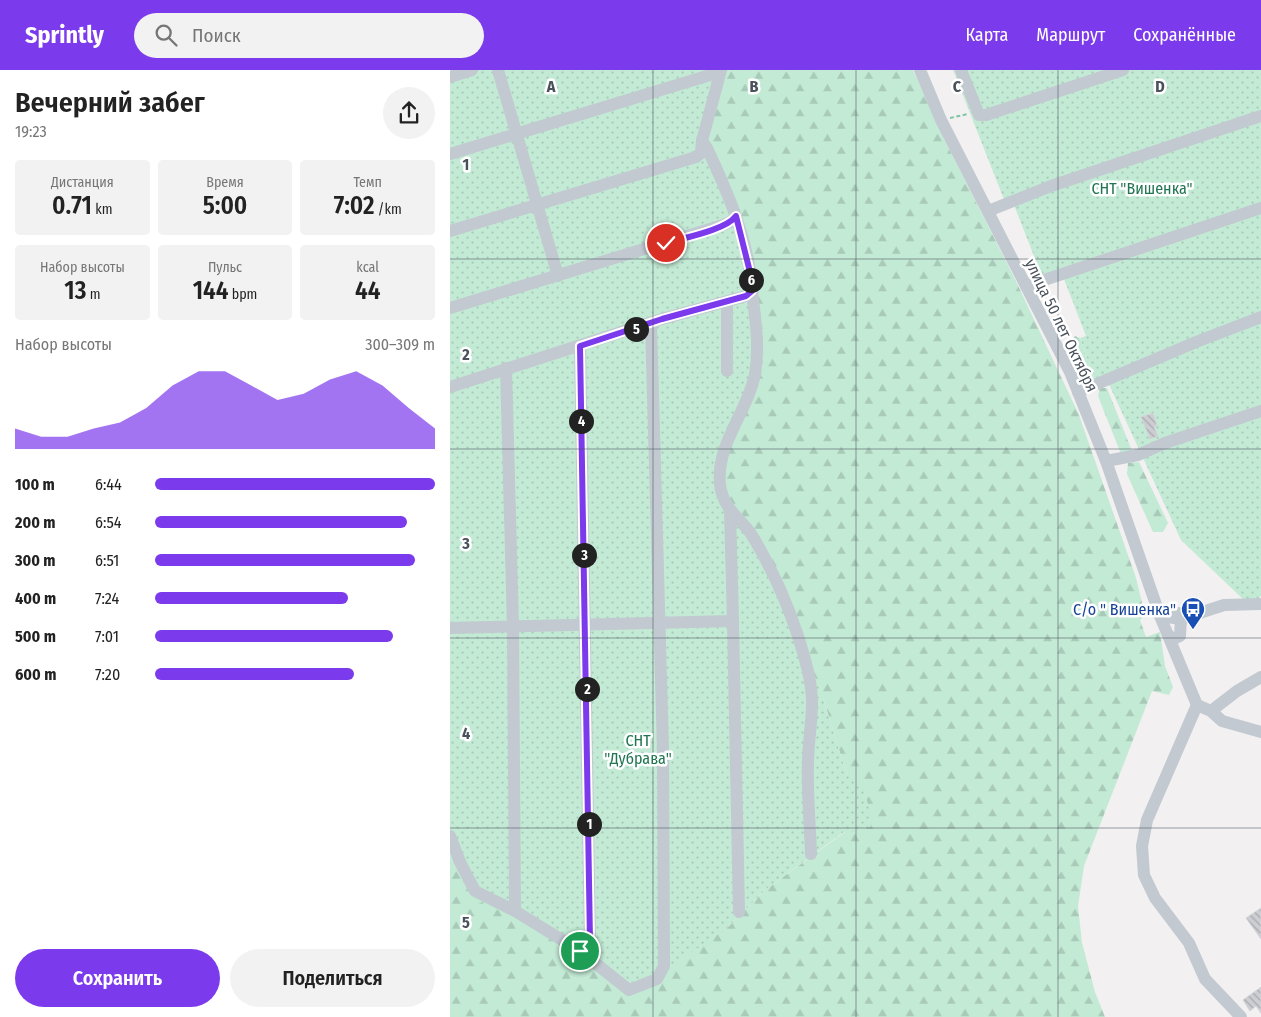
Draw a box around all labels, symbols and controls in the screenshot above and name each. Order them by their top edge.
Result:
search box [134,13,484,58]
text: Sprintly [25,21,104,49]
icon: search [152,21,180,49]
text: Поиск [192,24,241,47]
text: Карта [965,24,1008,46]
text: Маршрут [1036,24,1105,46]
text: Сохранённые [1133,24,1236,46]
text: A [546,77,556,96]
text: B [750,77,759,96]
text: C [953,77,962,96]
text: D [1155,77,1165,96]
text: Вечерний забег [15,86,205,119]
button: share [383,87,435,139]
text: 19:23 [15,122,47,141]
text: 1 [463,155,469,174]
text: Дистанция [51,174,114,191]
text: Время [206,174,244,191]
text: Темп [353,174,382,191]
park label: СНТ "Вишенка" [1091,179,1193,198]
text: 0.71 [52,191,92,221]
text: 5:00 [203,191,247,221]
text: 7:02 [334,191,375,221]
text: km [92,201,113,218]
text: /km [375,201,402,218]
pin [645,222,687,264]
icon: check [652,229,680,257]
street label: улица 50 лет Октября [1021,256,1102,395]
text: Набор высоты [40,259,125,276]
text: Пульс [208,259,242,276]
text: kcal [356,259,379,276]
pin: 6 [738,268,764,292]
text: 6 [748,272,755,289]
text: 13 [64,276,86,306]
text: 144 [193,276,228,306]
text: 44 [355,276,380,306]
text: m [86,286,100,303]
text: bpm [228,286,257,303]
pin: 5 [624,316,648,342]
text: 5 [633,321,640,338]
text: Набор высоты [15,335,112,354]
text: 300–309 m [365,335,435,354]
text: 2 [461,345,470,364]
pin: 4 [568,408,594,434]
text: 4 [578,413,585,430]
text: 100 m [15,475,55,494]
text: 6:44 [95,475,122,494]
text: 200 m [15,513,55,532]
text: 6:54 [95,513,121,532]
text: 3 [461,534,470,553]
pin: 3 [572,542,596,568]
text: 3 [581,547,588,564]
text: 300 m [15,551,56,570]
text: 6:51 [95,551,119,570]
text: 400 m [15,589,56,608]
text: 7:24 [95,589,119,608]
bus stop icon: С/о " Вишенка" [1180,596,1206,630]
place label: С/о " Вишенка" [1073,600,1176,619]
text: 500 m [15,627,56,646]
text: 7:01 [95,627,119,646]
text: 600 m [15,665,56,684]
text: 7:20 [95,665,120,684]
pin: 2 [574,676,600,702]
text: 2 [584,681,591,698]
text: 4 [462,724,470,743]
park label: СНТ "Дубрава" [604,731,672,768]
pin: 1 [576,812,602,836]
text: 1 [587,816,592,833]
text: 5 [462,913,470,932]
pin [559,930,601,972]
icon: arrive [566,937,594,965]
button: Сохранить [15,949,220,1007]
button: Поделиться [230,949,435,1007]

